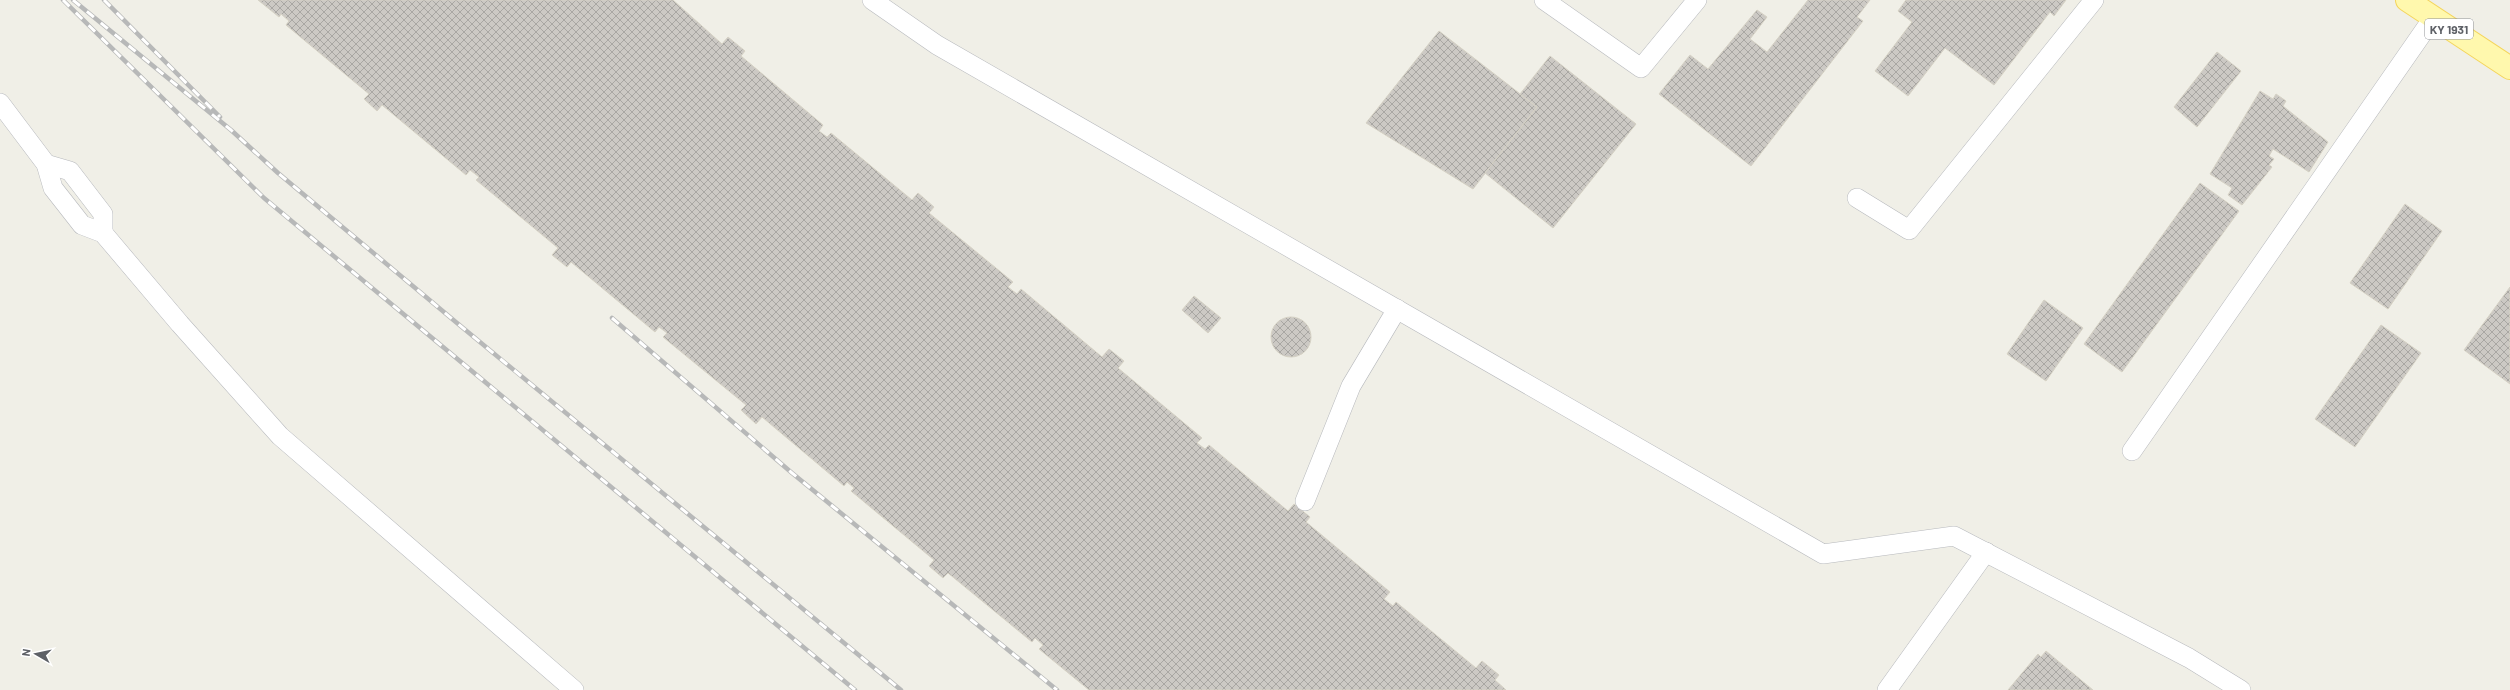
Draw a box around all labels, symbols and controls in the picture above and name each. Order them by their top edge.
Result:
road number: KY 1931 [2425,19,2473,39]
north arrow [16,634,56,674]
text: N [19,648,33,657]

